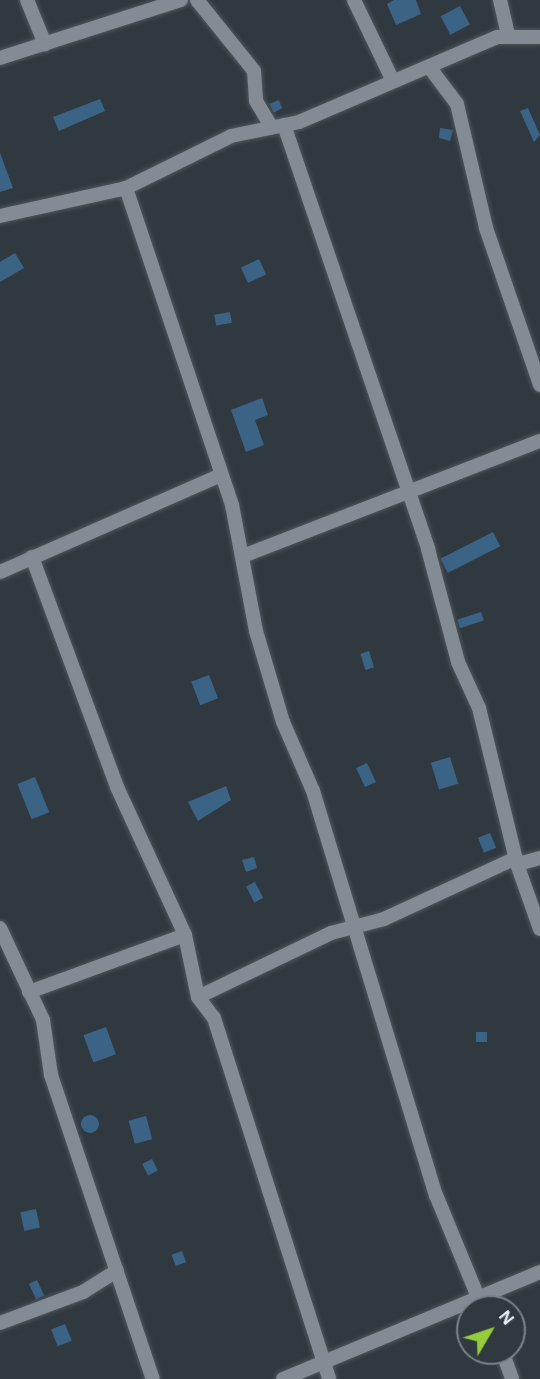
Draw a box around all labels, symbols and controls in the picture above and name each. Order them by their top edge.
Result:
north arrow [456,1295,526,1365]
text: N [495,1307,518,1329]

